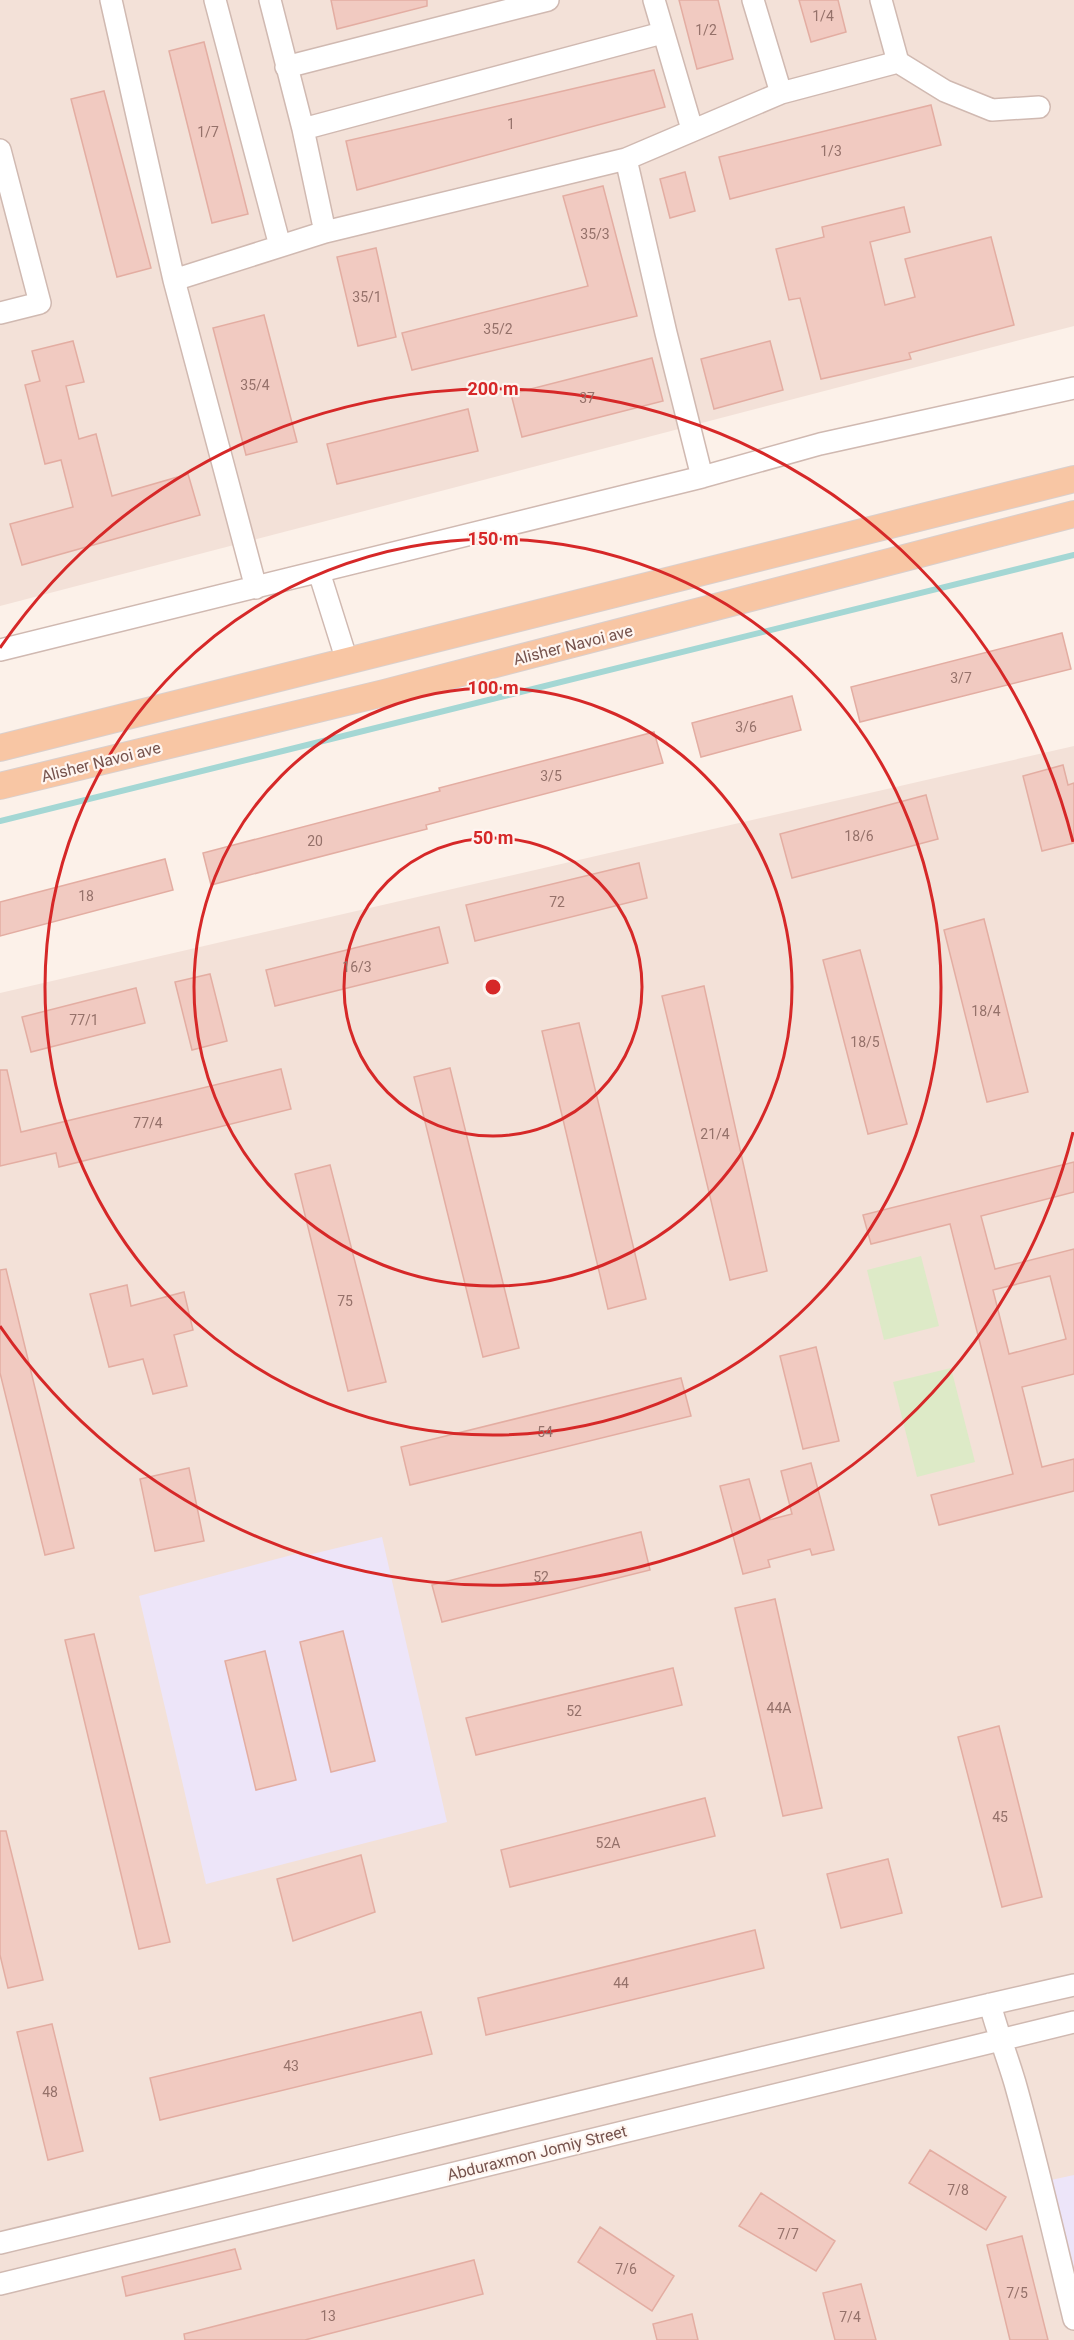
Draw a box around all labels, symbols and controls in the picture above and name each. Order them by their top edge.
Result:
house number: 1/4 [812,8,834,24]
house number: 1/2 [695,22,717,38]
house number: 1 [507,116,515,132]
house number: 1/7 [197,124,219,140]
house number: 1/3 [820,143,842,159]
house number: 35/3 [580,226,610,242]
house number: 35/1 [352,289,382,305]
house number: 35/2 [483,321,513,337]
house number: 35/4 [240,377,270,393]
text: 200 m [467,378,519,399]
house number: 37 [579,390,595,406]
text: 150 m [467,528,519,549]
street label: Alisher Navoi ave [511,621,635,669]
house number: 3/7 [950,670,972,686]
text: 100 m [467,677,519,698]
house number: 3/6 [735,719,757,735]
street label: Alisher Navoi ave [39,738,163,786]
house number: 3/5 [540,768,562,784]
text: 50 m [473,827,513,848]
house number: 18/6 [844,828,874,844]
house number: 20 [307,833,323,849]
house number: 18 [78,888,94,904]
house number: 72 [549,894,565,910]
house number: 16/3 [342,959,372,975]
centre of rings [483,977,503,997]
house number: 18/4 [971,1003,1001,1019]
house number: 77/1 [69,1012,99,1028]
house number: 18/5 [850,1034,880,1050]
house number: 77/4 [133,1115,163,1131]
house number: 21/4 [700,1126,730,1142]
house number: 75 [337,1293,353,1309]
house number: 54 [537,1424,553,1440]
house number: 52 [533,1569,549,1585]
house number: 44A [767,1700,791,1716]
house number: 52 [566,1703,582,1719]
house number: 45 [992,1809,1008,1825]
house number: 52A [596,1835,620,1851]
house number: 44 [613,1975,629,1991]
house number: 43 [283,2058,299,2074]
house number: 48 [42,2084,58,2100]
street label: Abduraxmon Jomiy Street [445,2121,629,2185]
house number: 7/8 [947,2182,969,2198]
house number: 7/7 [777,2226,799,2242]
house number: 7/6 [615,2261,637,2277]
house number: 7/5 [1006,2285,1028,2301]
house number: 13 [320,2308,336,2324]
house number: 7/4 [839,2309,861,2325]

